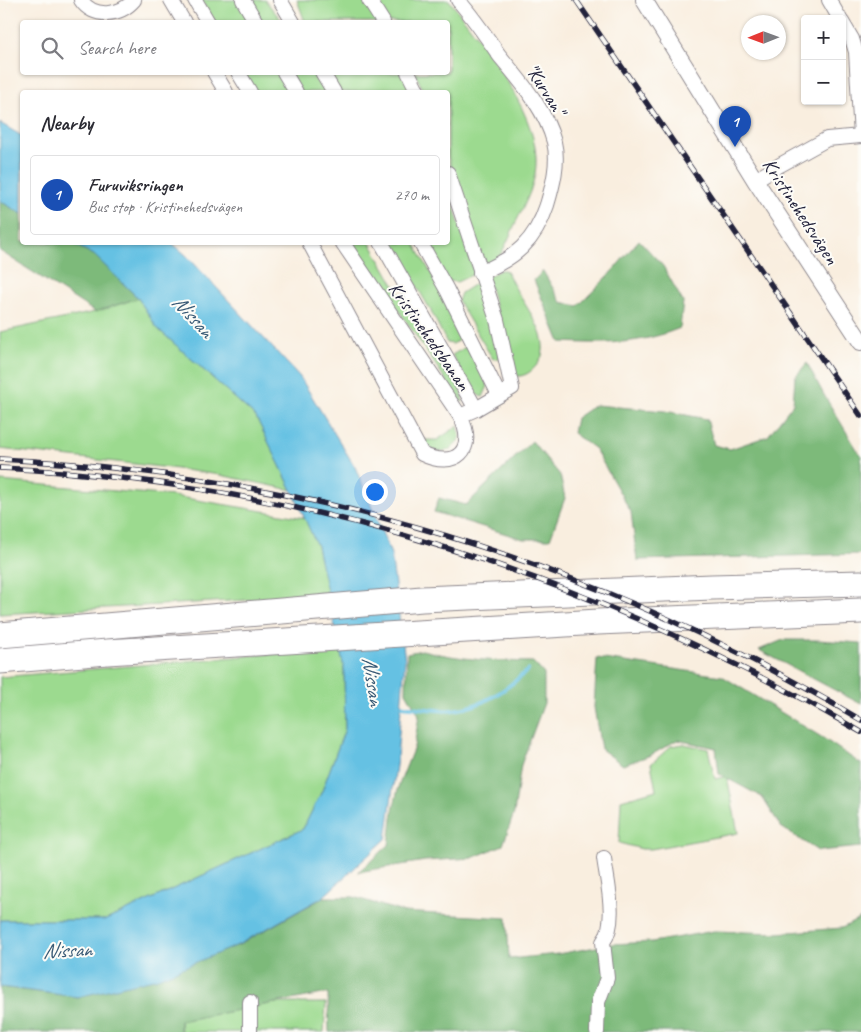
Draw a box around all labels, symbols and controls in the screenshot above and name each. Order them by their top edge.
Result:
north arrow [741,15,786,60]
map controls [801,15,846,105]
button: + [801,15,846,60]
search box [20,20,450,75]
icon: search [38,34,66,62]
text: Search here [78,36,155,60]
street label: "Kurvan" [520,59,573,123]
button: − [801,60,846,105]
pin: 1 [719,106,751,147]
text: Nearby [40,110,93,136]
street label: Kristinehedsvägen [757,153,845,270]
text: Furuviksringen [88,173,183,197]
text: 1 [53,185,61,205]
text: 270 m [395,185,429,205]
text: Bus stop · Kristinehedsvägen [88,197,242,217]
street label: Kristinehedsbanan [383,277,477,396]
water label: Nissan [167,289,221,345]
your location [362,479,388,505]
water label: Nissan [357,655,390,710]
water label: Nissan [42,936,95,964]

